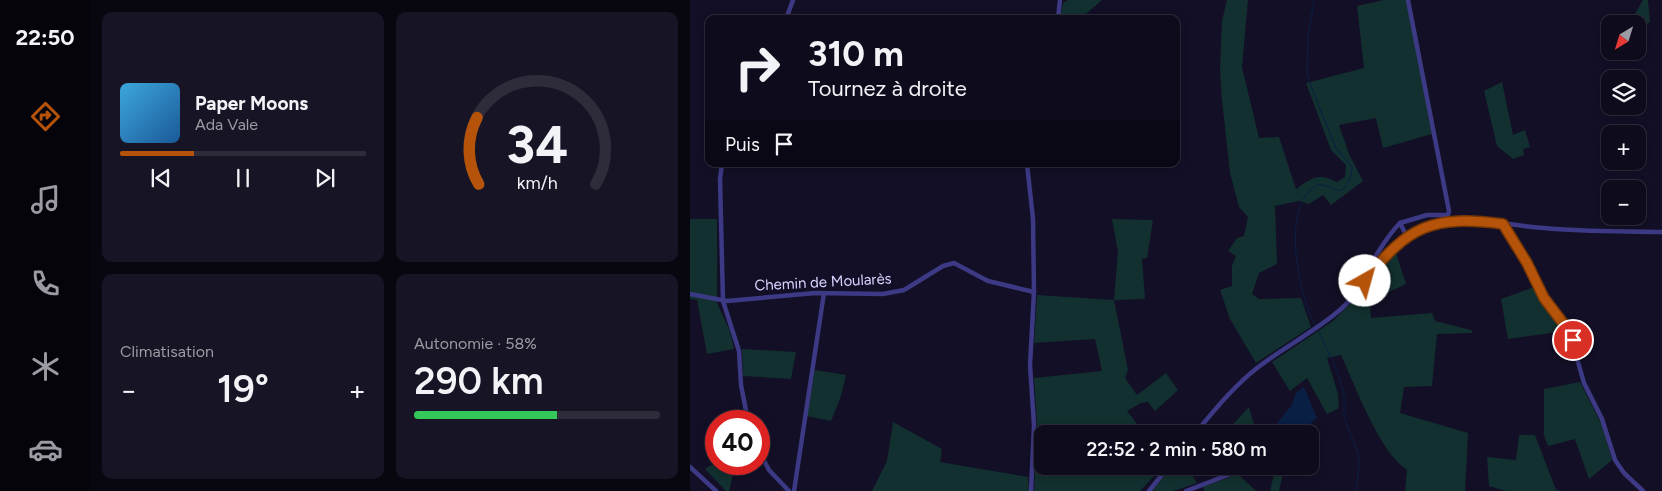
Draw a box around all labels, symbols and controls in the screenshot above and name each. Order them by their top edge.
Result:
north arrow [1601,15,1646,60]
map controls [1601,15,1646,225]
text: 22:50 [15,24,75,51]
text: 310 m [808,33,904,75]
icon: right [725,35,790,100]
button: layers [1601,70,1646,115]
text: Tournez à droite [808,75,967,102]
text: Paper Moons [195,92,308,115]
icon: directions [28,99,63,134]
text: 34 [506,114,568,176]
text: Ada Vale [195,115,258,134]
button: + [1601,125,1646,170]
icon: arrive [770,130,798,158]
text: Puis [725,133,760,156]
icon: previous [147,164,175,192]
icon: pause [229,164,257,192]
icon: next [311,164,339,192]
text: km/h [517,172,557,193]
button: − [1601,180,1646,225]
icon: music [28,182,63,217]
position arrow [1338,254,1390,306]
icon: phone [28,266,63,301]
street label: Chemin de Moularès [754,269,892,295]
pin [1552,319,1594,361]
icon: arrive [1559,326,1587,354]
text: Autonomie · 58% [414,334,537,353]
text: Climatisation [120,342,214,361]
icon: climate [28,349,63,384]
text: 290 km [414,358,544,404]
text: 19° [217,366,269,412]
text: − [120,373,137,407]
text: + [349,373,366,407]
speed limit sign: 40 [705,410,770,475]
icon: car [28,432,63,467]
text: 22:52 · 2 min · 580 m [1086,438,1267,461]

